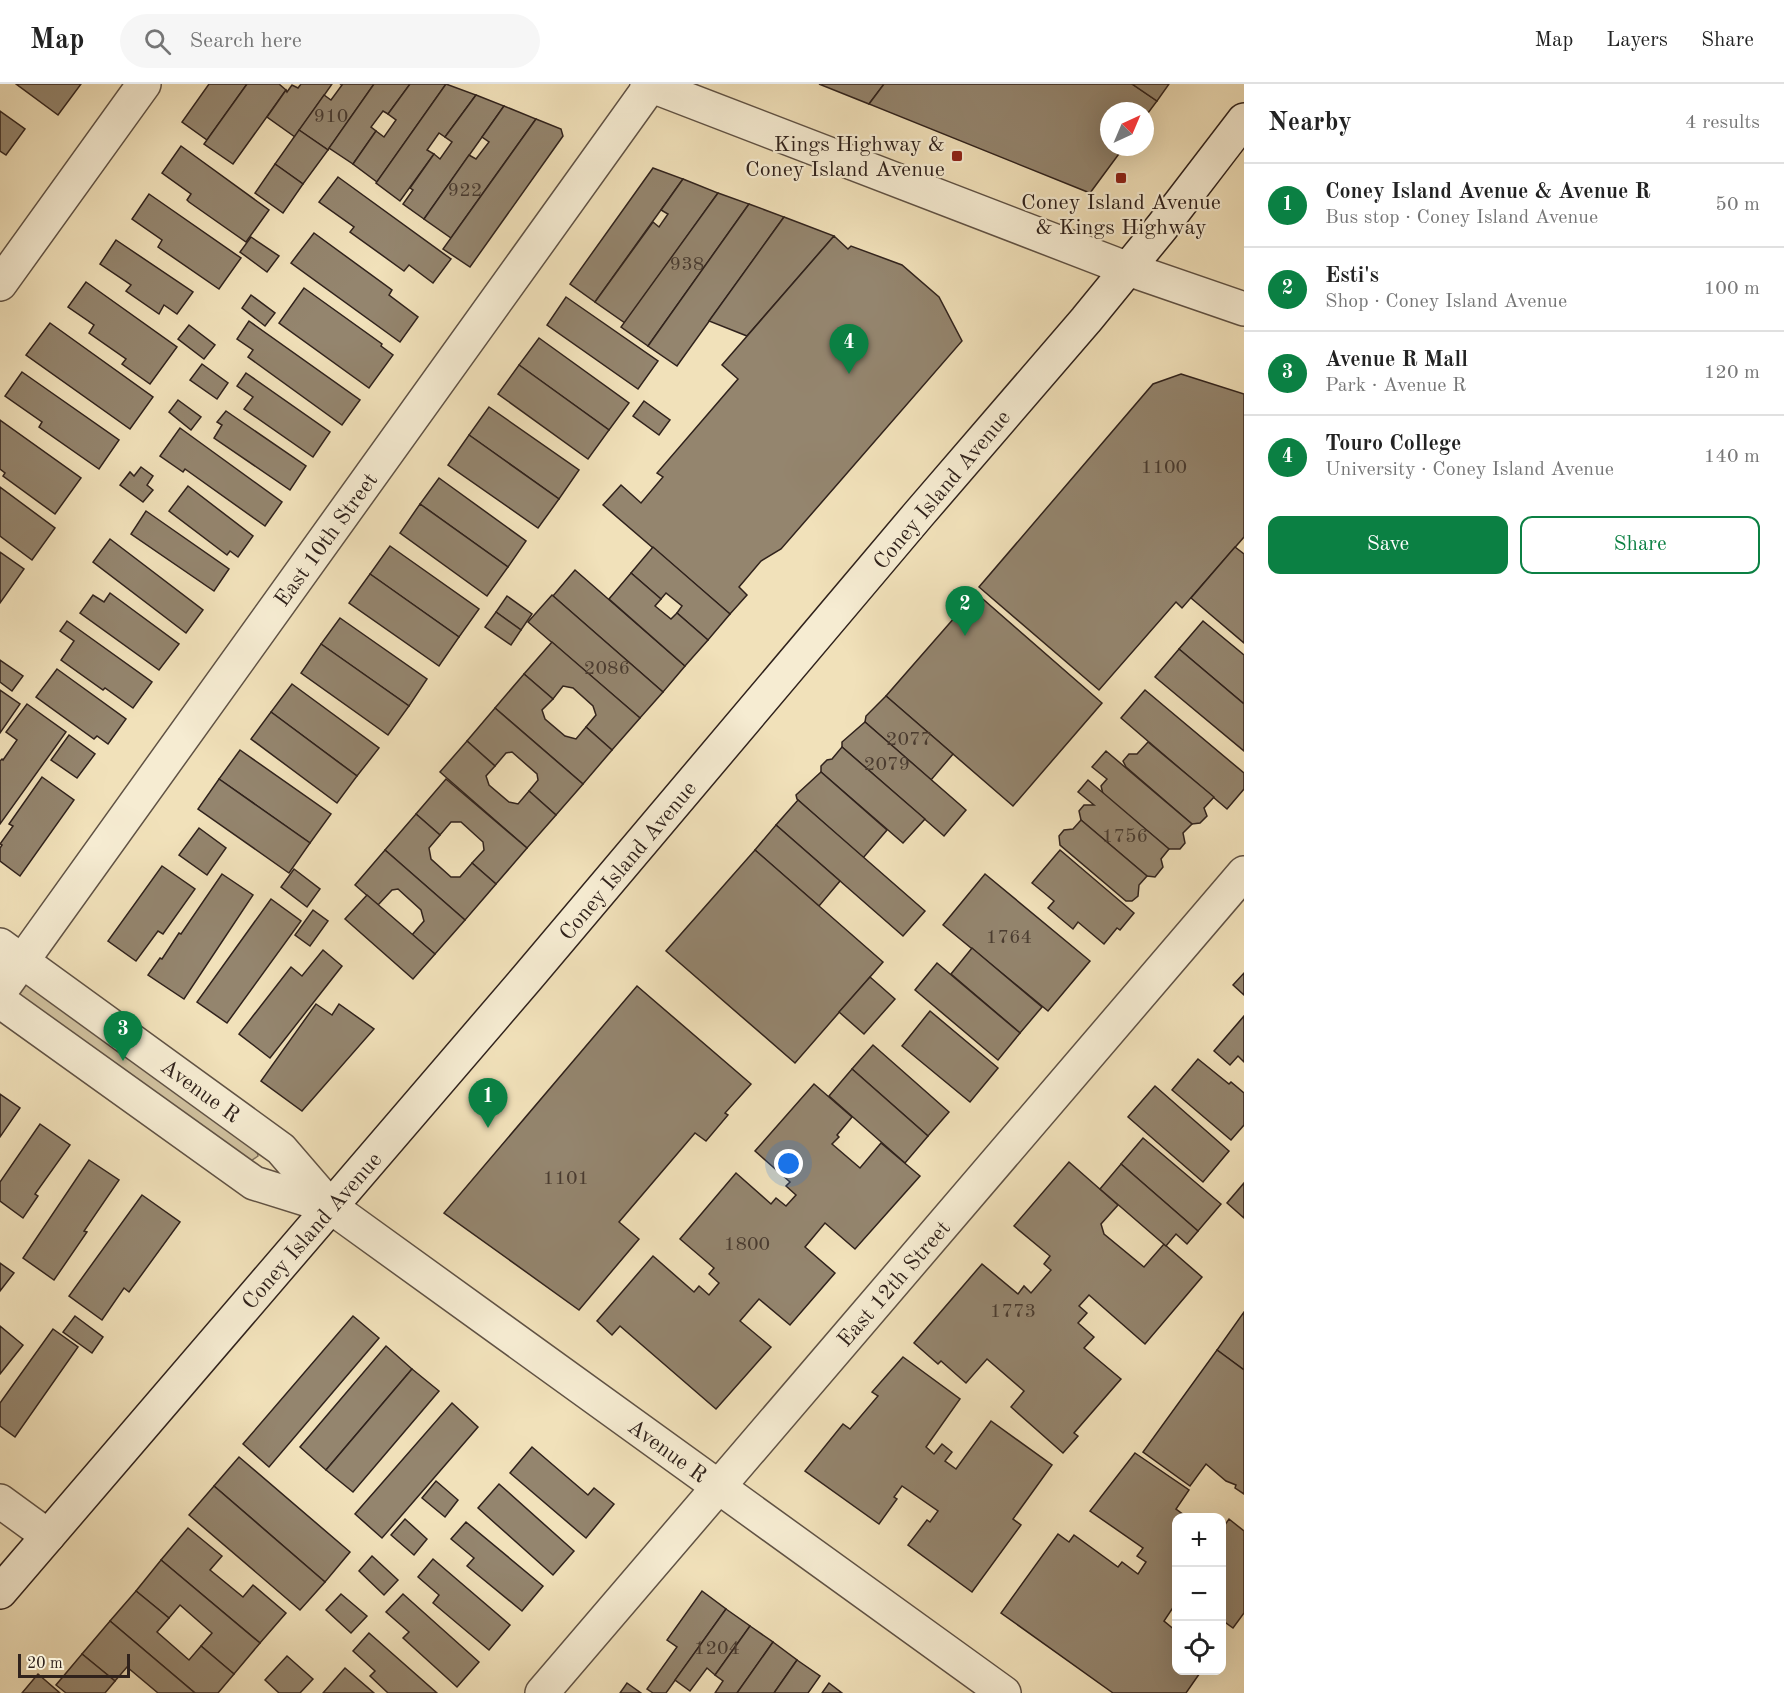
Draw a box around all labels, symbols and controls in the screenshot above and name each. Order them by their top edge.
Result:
search box [120,14,540,68]
icon: search [141,25,174,58]
text: Map [30,27,84,55]
text: Search here [189,30,302,52]
text: Map [1534,30,1573,51]
text: Layers [1606,30,1668,51]
text: Share [1701,30,1754,51]
north arrow [1100,102,1154,156]
house number: 910 [314,107,348,127]
text: Nearby [1268,110,1352,136]
text: 4 results [1685,113,1760,133]
place label: Kings Highway & Coney Island Avenue [745,134,945,181]
marker: Kings Highway & Coney Island Avenue [950,149,964,163]
marker: Coney Island Avenue & Kings Highway [1114,171,1128,185]
house number: 922 [448,181,482,201]
text: Coney Island Avenue & Avenue R [1325,181,1651,203]
place label: Coney Island Avenue & Kings Highway [1021,192,1221,239]
text: 1 [1282,195,1293,215]
text: 50 m [1715,195,1760,215]
text: Bus stop · Coney Island Avenue [1325,208,1598,228]
house number: 938 [670,255,704,275]
text: Esti's [1325,265,1379,287]
text: 2 [1282,279,1293,299]
text: 100 m [1704,279,1760,299]
text: Shop · Coney Island Avenue [1325,292,1567,312]
pin: 4 [830,324,868,374]
text: Avenue R Mall [1325,349,1468,371]
text: 3 [1282,363,1293,383]
text: 120 m [1704,363,1760,383]
text: Park · Avenue R [1325,376,1466,396]
street label: Coney Island Avenue [870,407,1015,574]
text: Touro College [1325,433,1461,455]
text: 4 [1282,447,1293,467]
text: 140 m [1704,447,1760,467]
house number: 1100 [1141,458,1187,478]
text: University · Coney Island Avenue [1325,460,1614,480]
street label: East 10th Street [271,469,382,611]
button: Save [1268,516,1508,574]
button: Share [1520,516,1760,574]
pin: 2 [946,586,984,636]
house number: 2086 [584,659,630,679]
house number: 2077 [886,730,932,750]
house number: 2079 [864,755,910,775]
street label: Coney Island Avenue [556,778,701,945]
house number: 1756 [1102,827,1148,847]
house number: 1764 [986,928,1032,948]
pin: 3 [104,1012,142,1061]
street label: Avenue R [156,1056,244,1128]
pin: 1 [468,1078,508,1128]
street label: Coney Island Avenue [239,1149,386,1314]
your location [774,1149,803,1178]
house number: 1101 [543,1169,589,1189]
street label: East 12th Street [834,1217,955,1352]
house number: 1800 [724,1235,770,1255]
house number: 1773 [990,1302,1036,1322]
street label: Avenue R [623,1416,711,1488]
map controls [1172,1513,1226,1675]
button: + [1172,1513,1226,1567]
button: − [1172,1567,1226,1621]
button: locate [1172,1621,1226,1675]
house number: 1204 [694,1639,740,1659]
scale bar [18,1651,130,1678]
text: 20 m [27,1656,63,1672]

